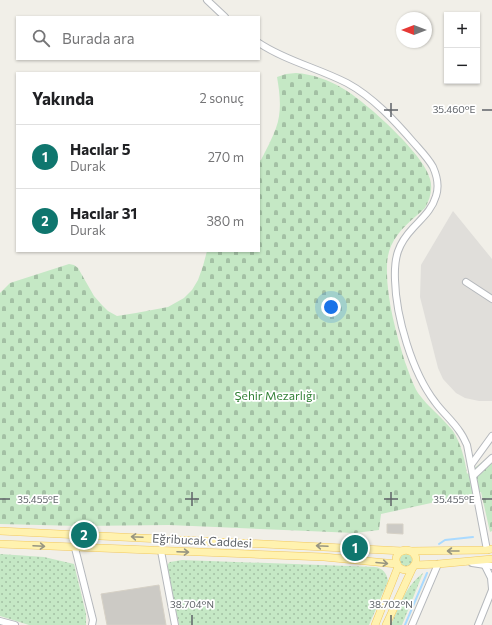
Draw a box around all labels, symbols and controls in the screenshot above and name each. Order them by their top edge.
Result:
north arrow [396,12,432,48]
map controls [444,12,480,84]
button: + [444,12,480,48]
search box [16,16,260,60]
icon: search [30,27,52,49]
text: Burada ara [62,29,135,47]
button: − [444,48,480,84]
text: Yakında [32,88,94,109]
text: 2 sonuç [199,90,244,106]
text: 35.460°E [433,103,475,115]
text: Hacılar 5 [70,140,130,158]
text: 1 [42,149,48,165]
text: 270 m [208,149,244,165]
text: Durak [70,158,106,174]
text: Hacılar 31 [70,204,137,222]
text: 2 [41,213,49,229]
text: 380 m [206,213,244,229]
text: Durak [70,222,106,238]
your location [321,297,341,317]
park label: Şehir Mezarlığı [235,388,315,402]
text: 35.455°E [17,493,59,505]
text: 35.455°E [433,493,475,505]
pin: 2 [71,520,97,550]
street label: Eğribucak Caddesi [152,530,252,550]
pin: 1 [342,533,368,563]
one-way arrow [131,534,144,541]
one-way arrow [32,542,45,550]
one-way arrow [316,543,329,550]
one-way arrow [447,547,460,554]
one-way arrow [176,548,189,556]
one-way arrow [376,559,389,566]
text: 38.704°N [170,598,214,610]
text: 38.702°N [369,598,413,610]

